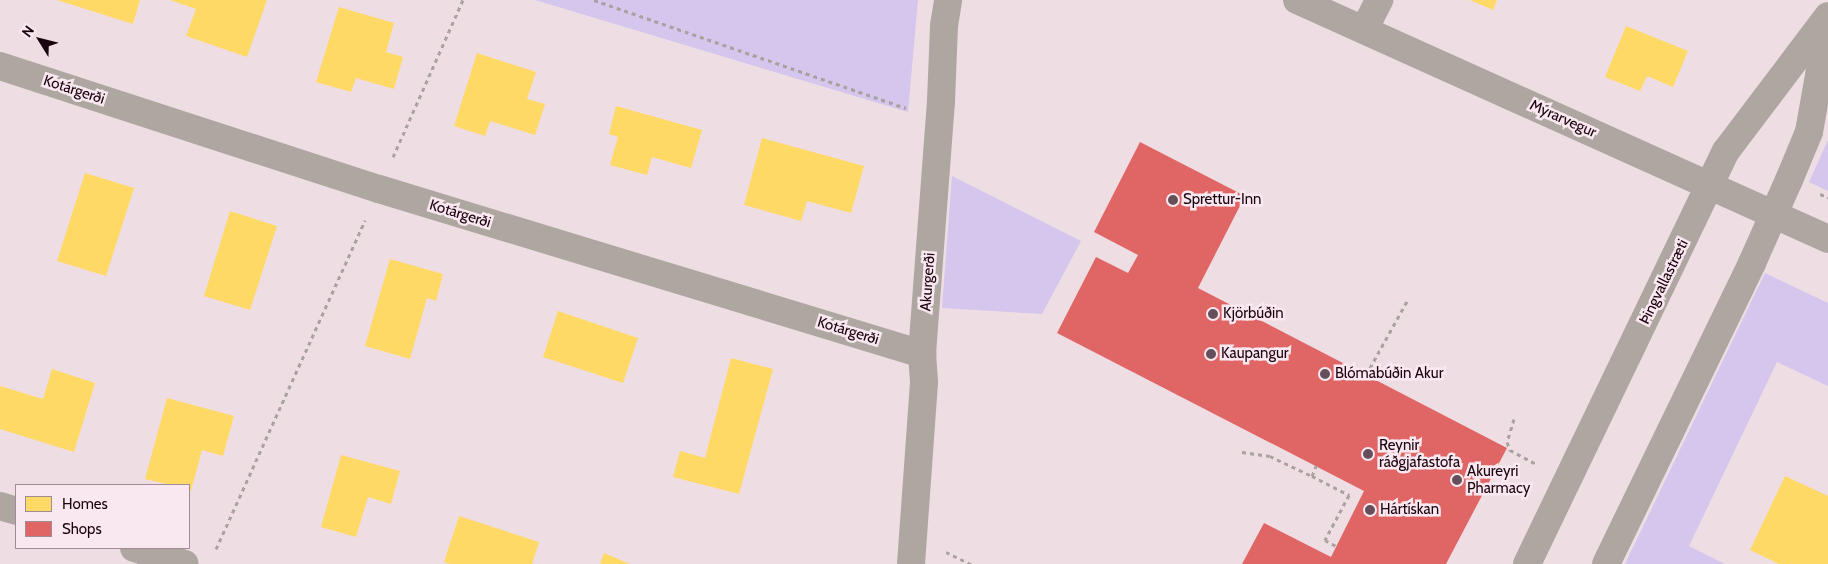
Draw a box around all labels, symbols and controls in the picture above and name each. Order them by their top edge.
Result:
north arrow [15,15,65,65]
text: N [18,22,38,40]
street label: Kotárgerði [41,72,107,108]
street label: Mýrarvegur [1527,96,1599,142]
place label: Sprettur-Inn [1183,191,1261,209]
marker: Sprettur-Inn [1167,194,1179,206]
street label: Kotárgerði [427,196,493,232]
street label: Þingvallastræti [1636,237,1692,327]
street label: Akurgerði [917,252,939,312]
place label: Kjörbúðin [1223,305,1284,323]
marker: Kjörbúðin [1207,308,1219,320]
street label: Kotárgerði [815,313,881,349]
place label: Kaupangur [1221,345,1289,363]
marker: Kaupangur [1205,348,1217,360]
place label: Blómabúðin Akur [1335,365,1443,383]
marker: Blómabúðin Akur [1319,368,1331,380]
place label: Reynir ráðgjafastofa [1379,436,1460,471]
marker: Reynir ráðgjafastofa [1361,447,1375,461]
place label: Akureyri Pharmacy [1467,462,1530,497]
marker: Akureyri Pharmacy [1451,474,1463,486]
legend [15,484,190,549]
text: Homes [62,495,108,513]
place label: Hártískan [1380,501,1439,519]
marker: Hártískan [1364,504,1376,516]
text: Shops [62,520,102,538]

